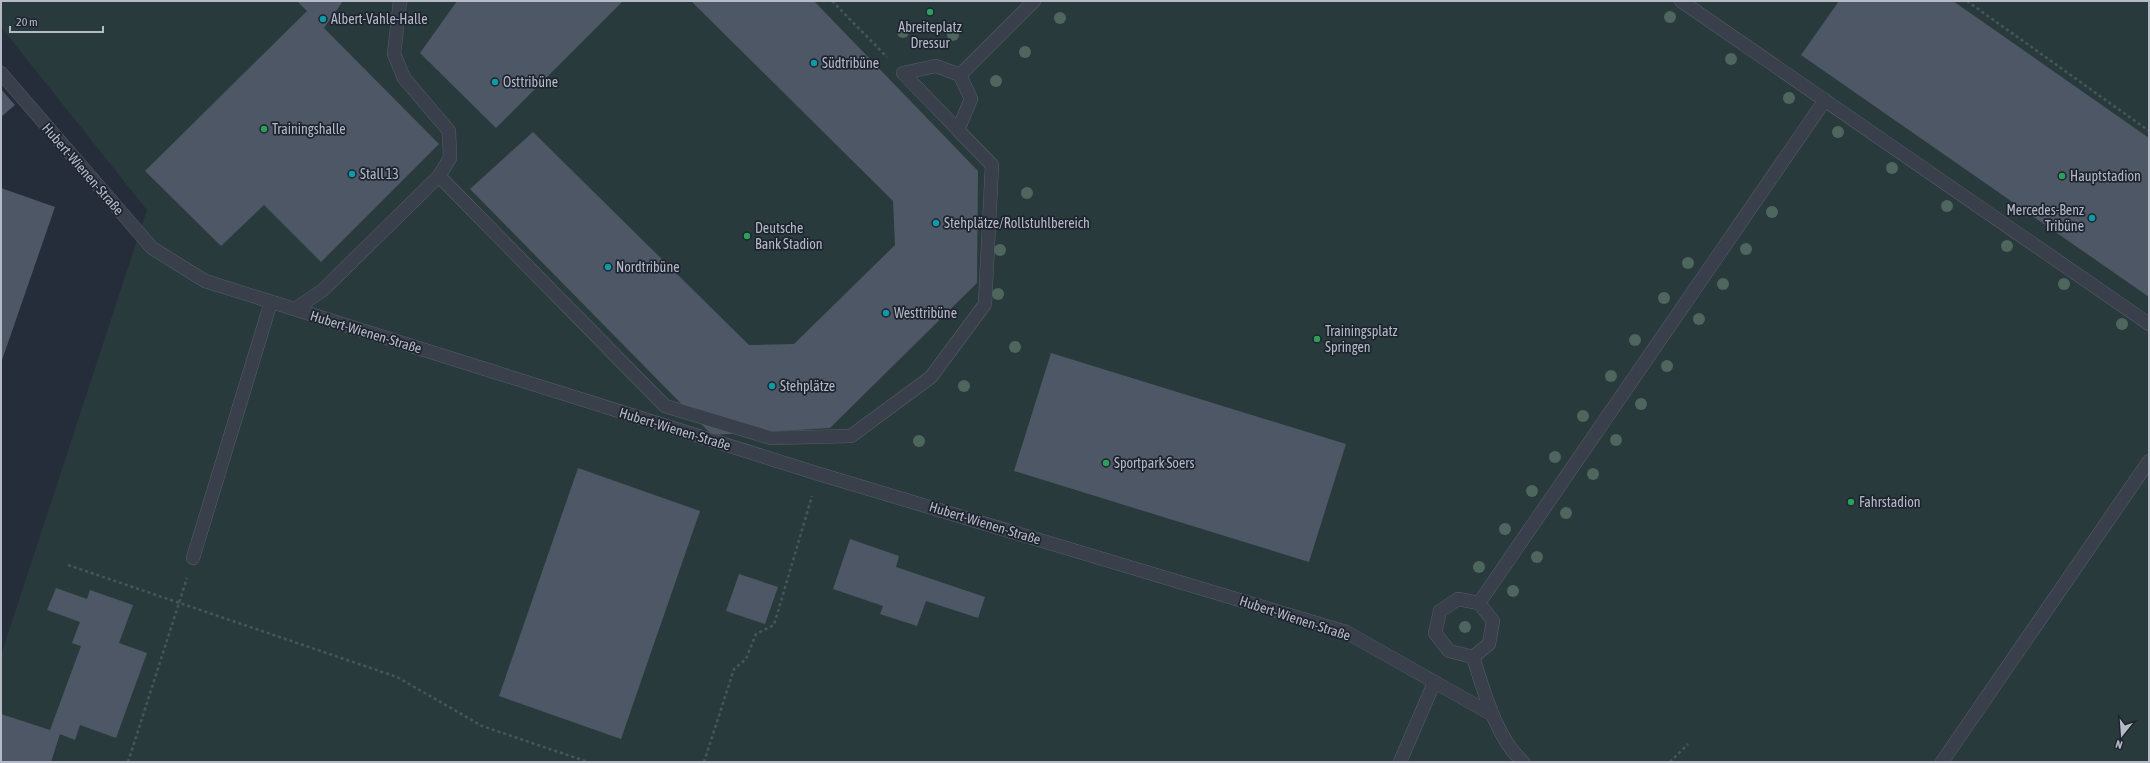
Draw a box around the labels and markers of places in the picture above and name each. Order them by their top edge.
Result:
marker: Abreiteplatz Dressur [925,7,935,17]
place label: Albert-Vahle-Halle [331,11,428,27]
marker: Albert-Vahle-Halle [318,14,328,24]
place label: Abreiteplatz Dressur [898,19,962,51]
place label: Südtribüne [822,55,879,71]
marker: Südtribüne [809,58,819,68]
place label: Osttribüne [503,74,558,90]
marker: Osttribüne [490,77,500,87]
place label: Trainingshalle [272,121,346,137]
marker: Trainingshalle [259,124,269,134]
place label: Stall 13 [360,166,399,182]
place label: Hauptstadion [2070,168,2141,184]
marker: Stall 13 [347,169,357,179]
marker: Hauptstadion [2057,171,2067,181]
place label: Mercedes-Benz Tribüne [2006,202,2084,234]
marker: Mercedes-Benz Tribüne [2087,213,2097,223]
place label: Stehplätze/Rollstuhlbereich [944,215,1090,231]
marker: Stehplätze/Rollstuhlbereich [931,218,941,228]
place label: Deutsche Bank Stadion [755,220,823,252]
marker: Deutsche Bank Stadion [742,231,752,241]
place label: Nordtribüne [616,259,680,275]
marker: Nordtribüne [603,262,613,272]
place label: Westtribüne [894,305,957,321]
marker: Westtribüne [881,308,891,318]
place label: Trainingsplatz Springen [1325,323,1398,355]
marker: Trainingsplatz Springen [1312,334,1322,344]
place label: Stehplätze [780,378,835,394]
marker: Stehplätze [767,381,777,391]
place label: Sportpark Soers [1114,455,1194,471]
marker: Sportpark Soers [1101,458,1111,468]
place label: Fahrstadion [1859,494,1921,510]
marker: Fahrstadion [1846,497,1856,507]

